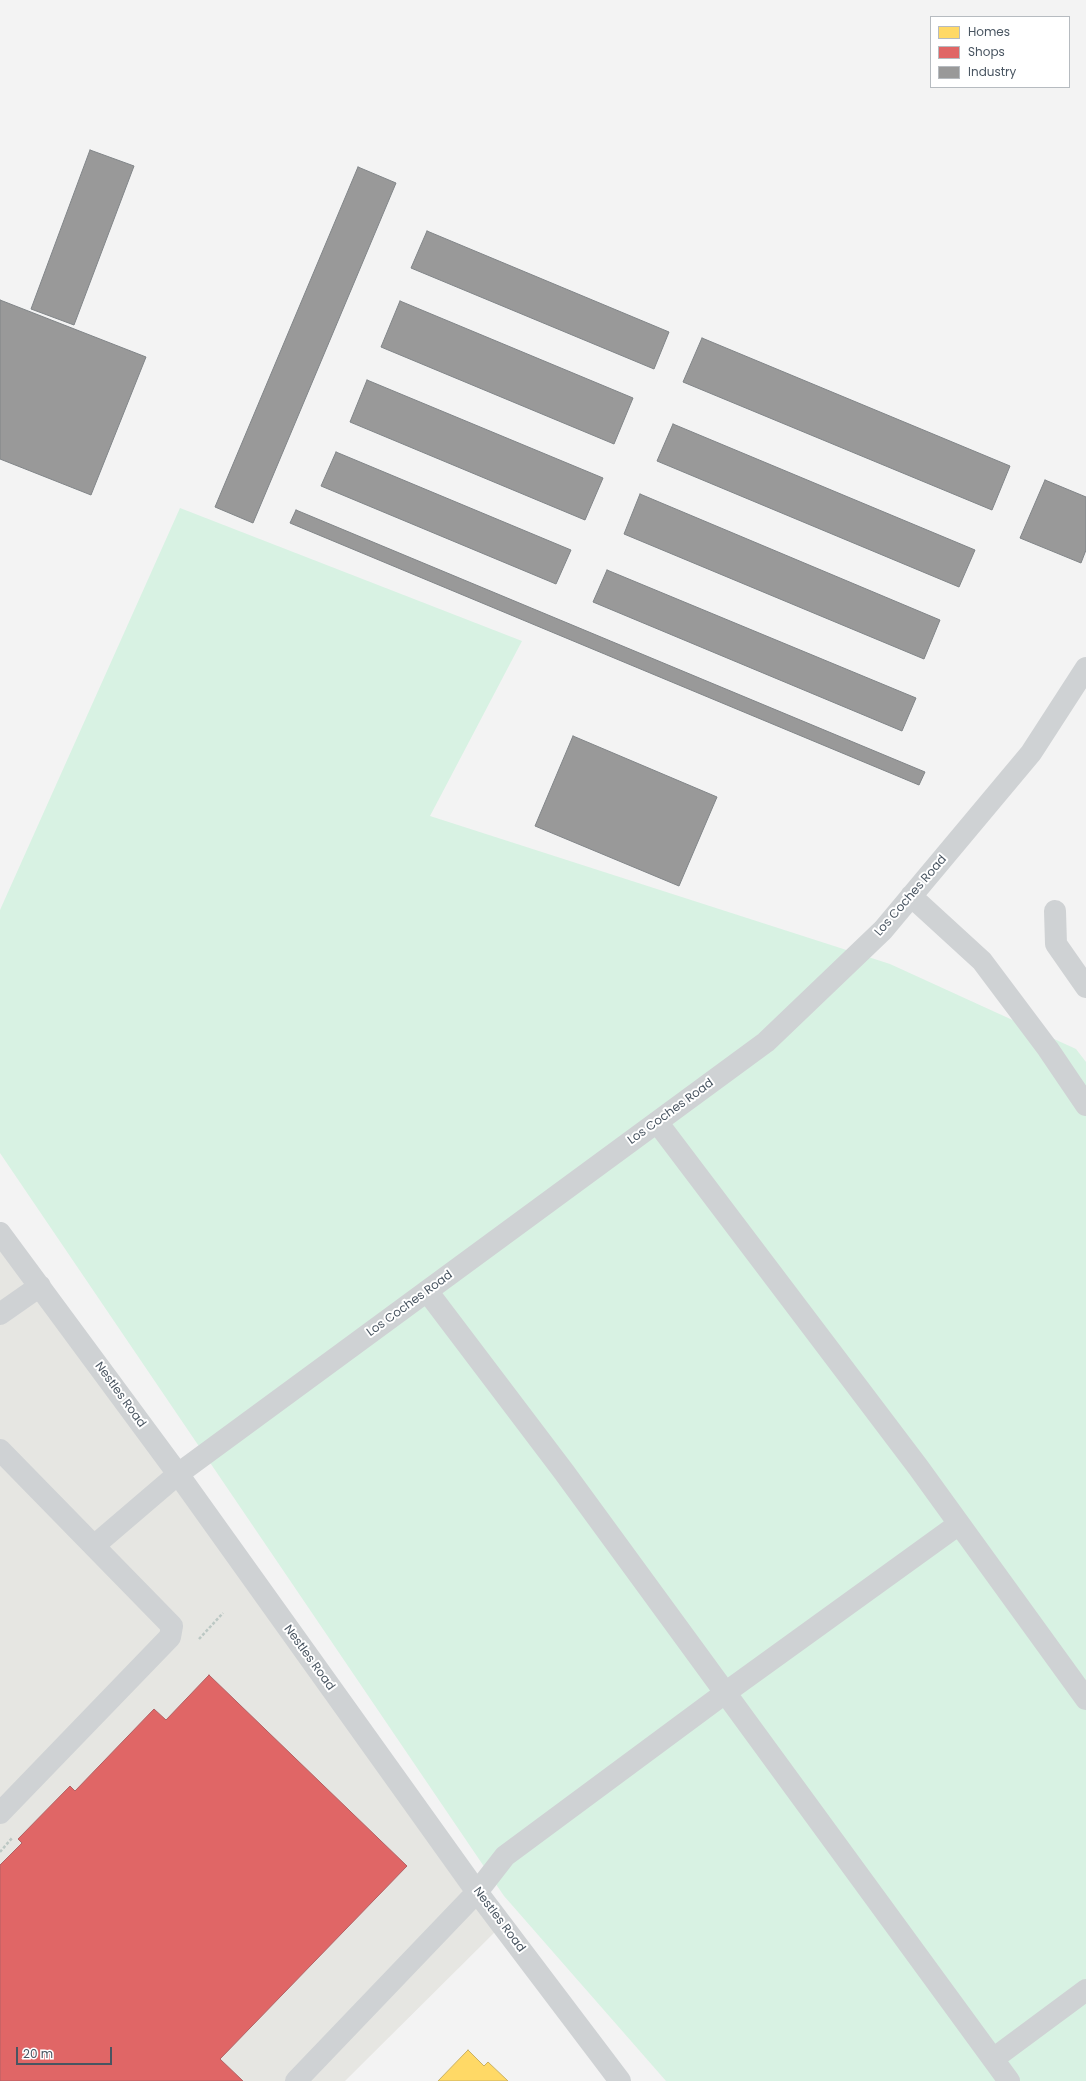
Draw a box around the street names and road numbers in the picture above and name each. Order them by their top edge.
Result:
street label: Los Coches Road [872,853,950,939]
street label: Los Coches Road [625,1076,717,1148]
street label: Los Coches Road [364,1268,456,1340]
street label: Nestles Road [91,1359,149,1431]
street label: Nestles Road [280,1622,338,1694]
street label: Nestles Road [470,1885,528,1955]

